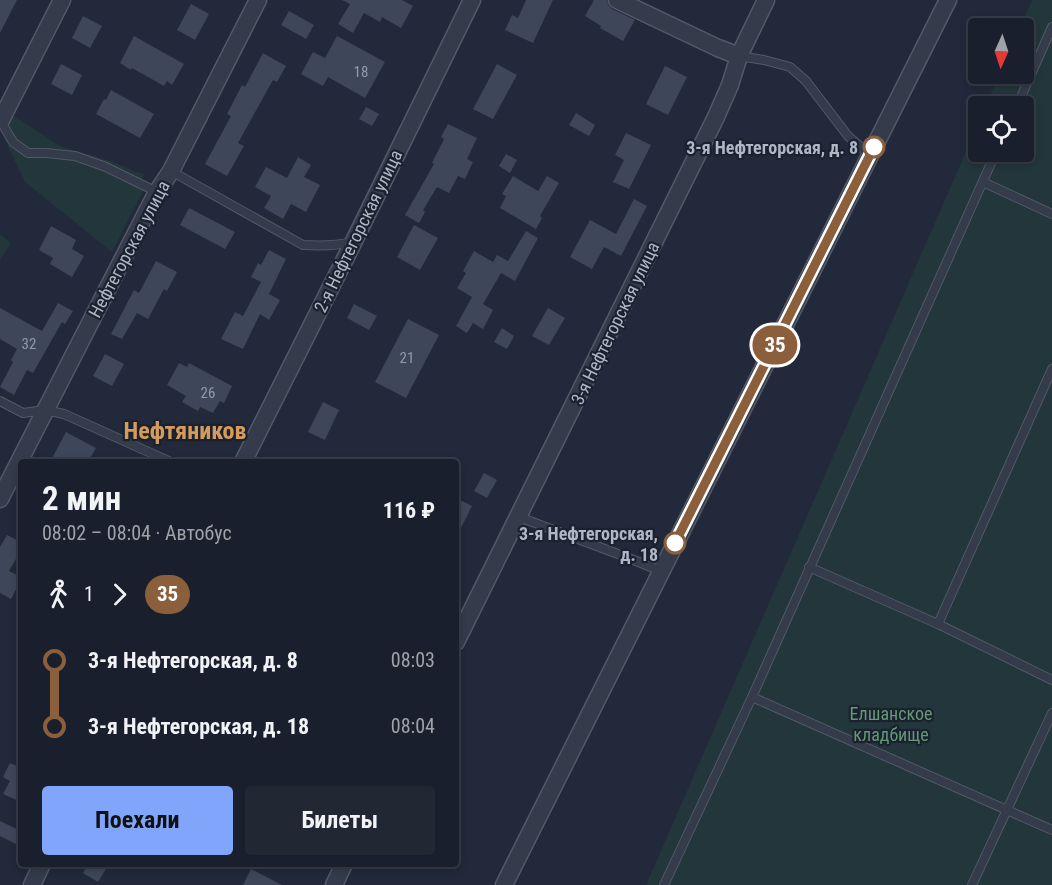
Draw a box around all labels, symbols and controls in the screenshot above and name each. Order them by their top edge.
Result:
north arrow [968,18,1034,84]
map controls [968,18,1034,162]
house number: 18 [354,63,368,81]
button: locate [968,96,1034,162]
marker: 3-я Нефтегорская, д. 8 [863,136,885,158]
place label: 3-я Нефтегорская, д. 8 [686,137,858,158]
street label: 2-я Нефтегорская улица [310,146,406,316]
street label: Нефтегорская улица [84,177,174,321]
street label: 3-я Нефтегорская улица [567,238,663,408]
line badge: 35 [748,326,802,364]
text: 35 [764,333,786,357]
house number: 32 [22,335,36,353]
house number: 21 [400,349,414,367]
house number: 26 [201,384,215,402]
district label: Нефтяников [124,417,247,445]
text: 2 мин [42,479,121,518]
text: 116 ₽ [383,498,435,523]
text: 08:02 – 08:04 · Автобус [42,521,232,545]
place label: 3-я Нефтегорская, д. 18 [519,523,658,565]
marker: 3-я Нефтегорская, д. 18 [664,532,686,554]
icon: walk [42,578,75,611]
icon: forward [103,578,136,611]
text: 1 [84,582,94,606]
text: 35 [157,582,178,606]
text: 3-я Нефтегорская, д. 8 [88,648,298,673]
text: 08:03 [391,648,435,672]
park label: Елшанское кладбище [850,703,932,745]
text: 3-я Нефтегорская, д. 18 [88,714,309,739]
text: 08:04 [391,714,435,738]
button: Поехали [42,786,233,855]
button: Билеты [245,786,435,855]

